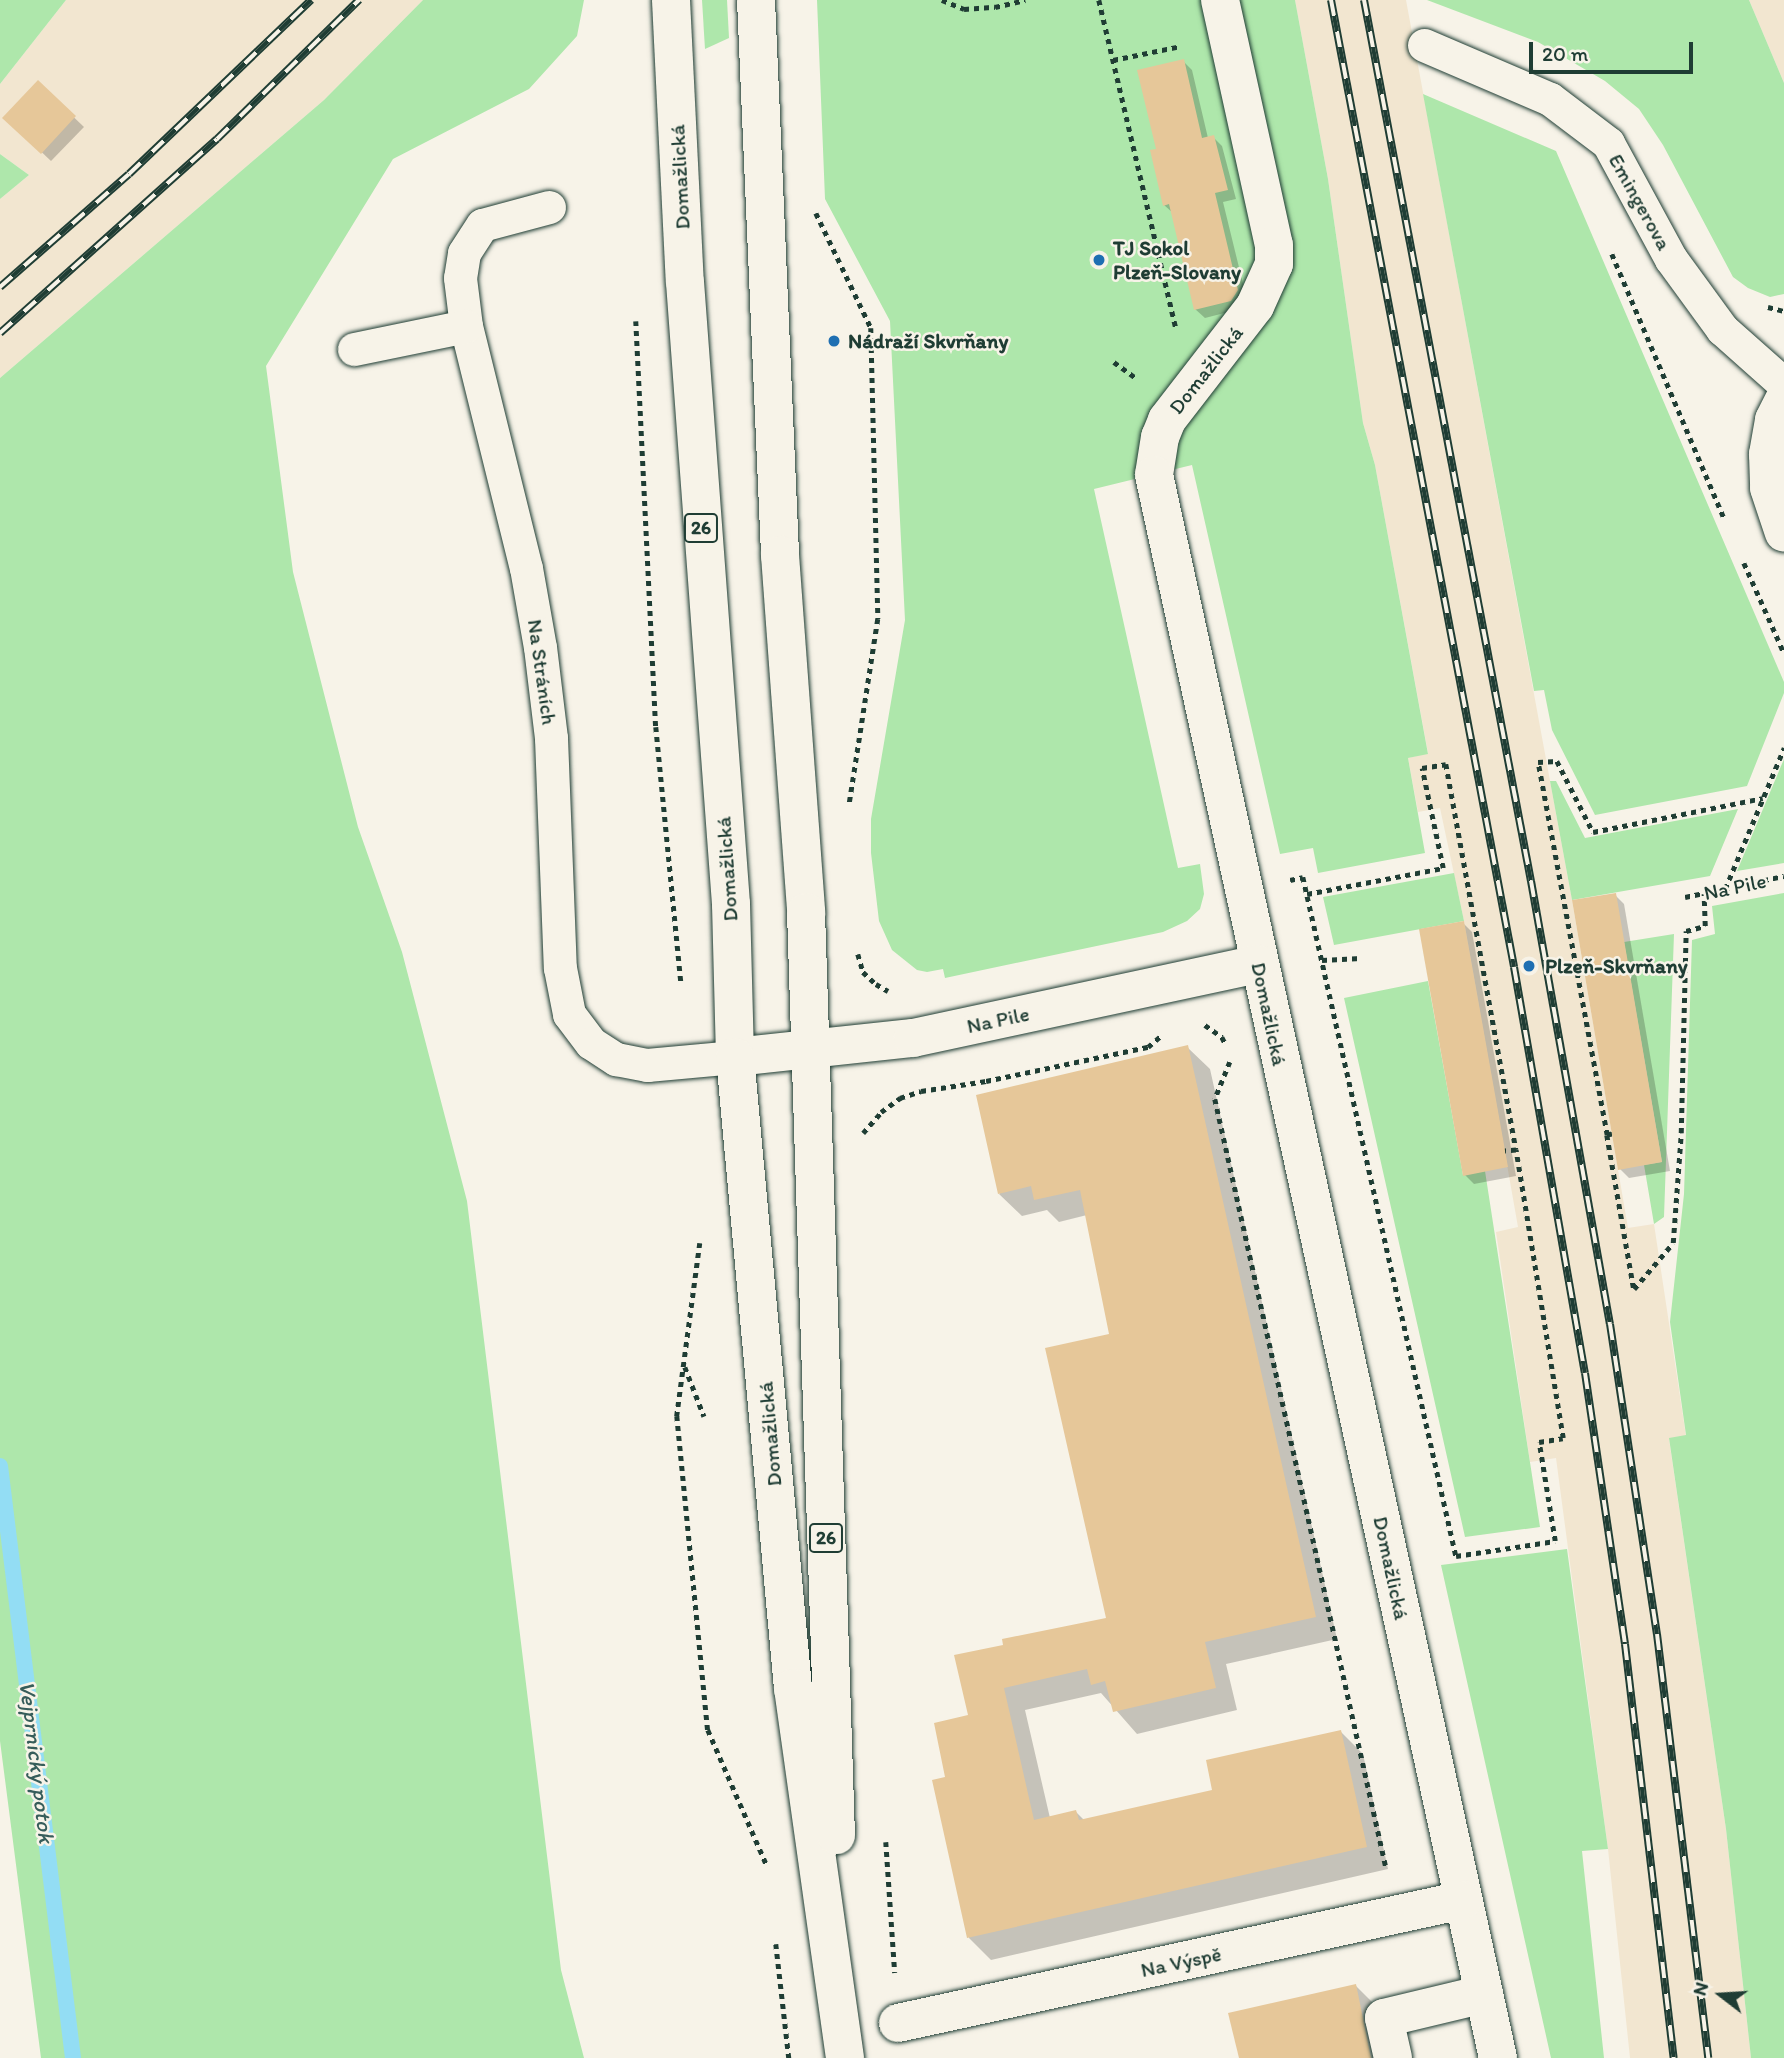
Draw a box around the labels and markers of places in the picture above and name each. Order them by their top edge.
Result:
place label: TJ Sokol Plzeň-Slovany [1113,235,1241,285]
marker: TJ Sokol Plzeň-Slovany [1091,252,1107,268]
place label: Nádraží Skvrňany [848,328,1009,354]
marker: Nádraží Skvrňany [826,333,842,349]
place label: Plzeň-Skvrňany [1545,953,1688,979]
marker: Plzeň-Skvrňany [1519,956,1539,976]

